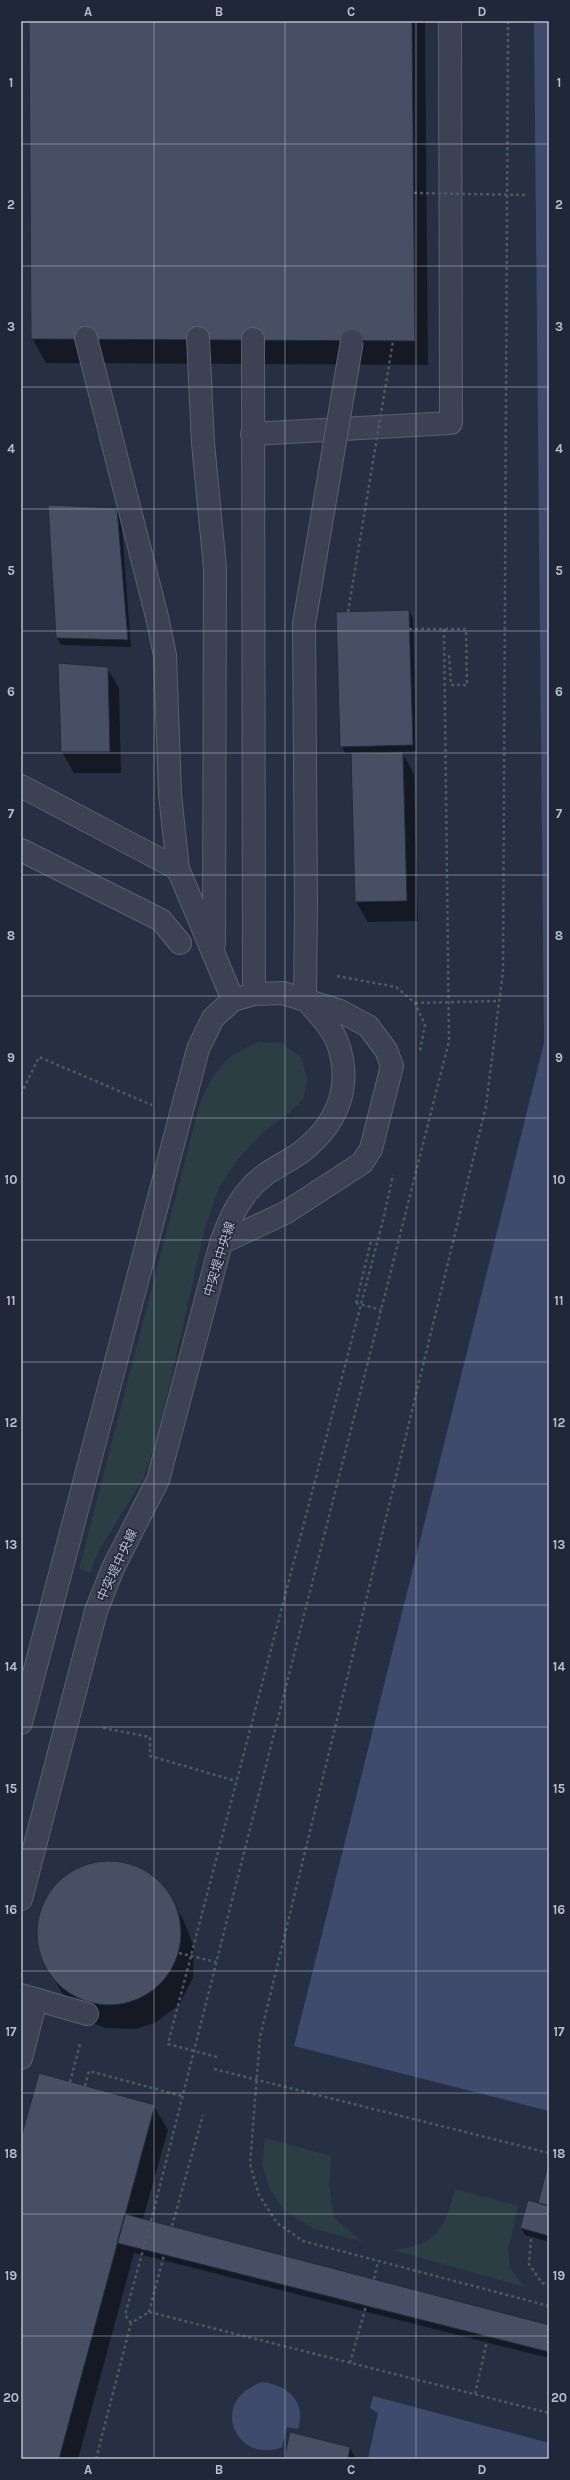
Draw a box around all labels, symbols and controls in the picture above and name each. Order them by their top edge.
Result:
text: A [84,4,92,19]
text: B [215,4,223,19]
text: C [347,4,355,19]
text: D [478,4,487,19]
text: 1 [9,75,13,90]
text: 1 [557,75,561,90]
text: 2 [7,197,15,212]
text: 2 [555,197,563,212]
text: 3 [7,319,15,334]
text: 3 [555,319,563,334]
text: 4 [7,441,15,456]
text: 4 [555,441,563,456]
text: 5 [7,563,15,578]
text: 5 [555,563,563,578]
text: 6 [7,684,15,699]
text: 6 [555,684,563,699]
text: 7 [8,806,15,821]
text: 7 [556,806,563,821]
text: 8 [7,928,15,943]
text: 8 [555,928,563,943]
text: 9 [7,1050,15,1065]
text: 9 [555,1050,563,1065]
text: 10 [5,1172,17,1187]
text: 10 [553,1172,565,1187]
street label: 中突堤中央線 [200,1220,238,1298]
text: 11 [6,1293,16,1308]
text: 11 [554,1293,564,1308]
text: 12 [5,1415,17,1430]
text: 12 [553,1415,565,1430]
street label: 中突堤中央線 [94,1526,140,1604]
text: 13 [5,1537,17,1552]
text: 13 [553,1537,565,1552]
text: 14 [5,1659,17,1674]
text: 14 [553,1659,565,1674]
text: 15 [5,1781,18,1796]
text: 15 [553,1781,566,1796]
text: 16 [5,1902,17,1917]
text: 16 [553,1902,565,1917]
text: 17 [5,2024,17,2039]
text: 17 [553,2024,565,2039]
text: 18 [4,2146,18,2161]
text: 18 [552,2146,566,2161]
text: 19 [5,2268,17,2283]
text: 19 [553,2268,565,2283]
text: 20 [3,2390,19,2405]
text: 20 [551,2390,567,2405]
text: A [84,2462,92,2477]
text: B [215,2462,223,2477]
text: C [347,2462,355,2477]
text: D [478,2462,487,2477]

